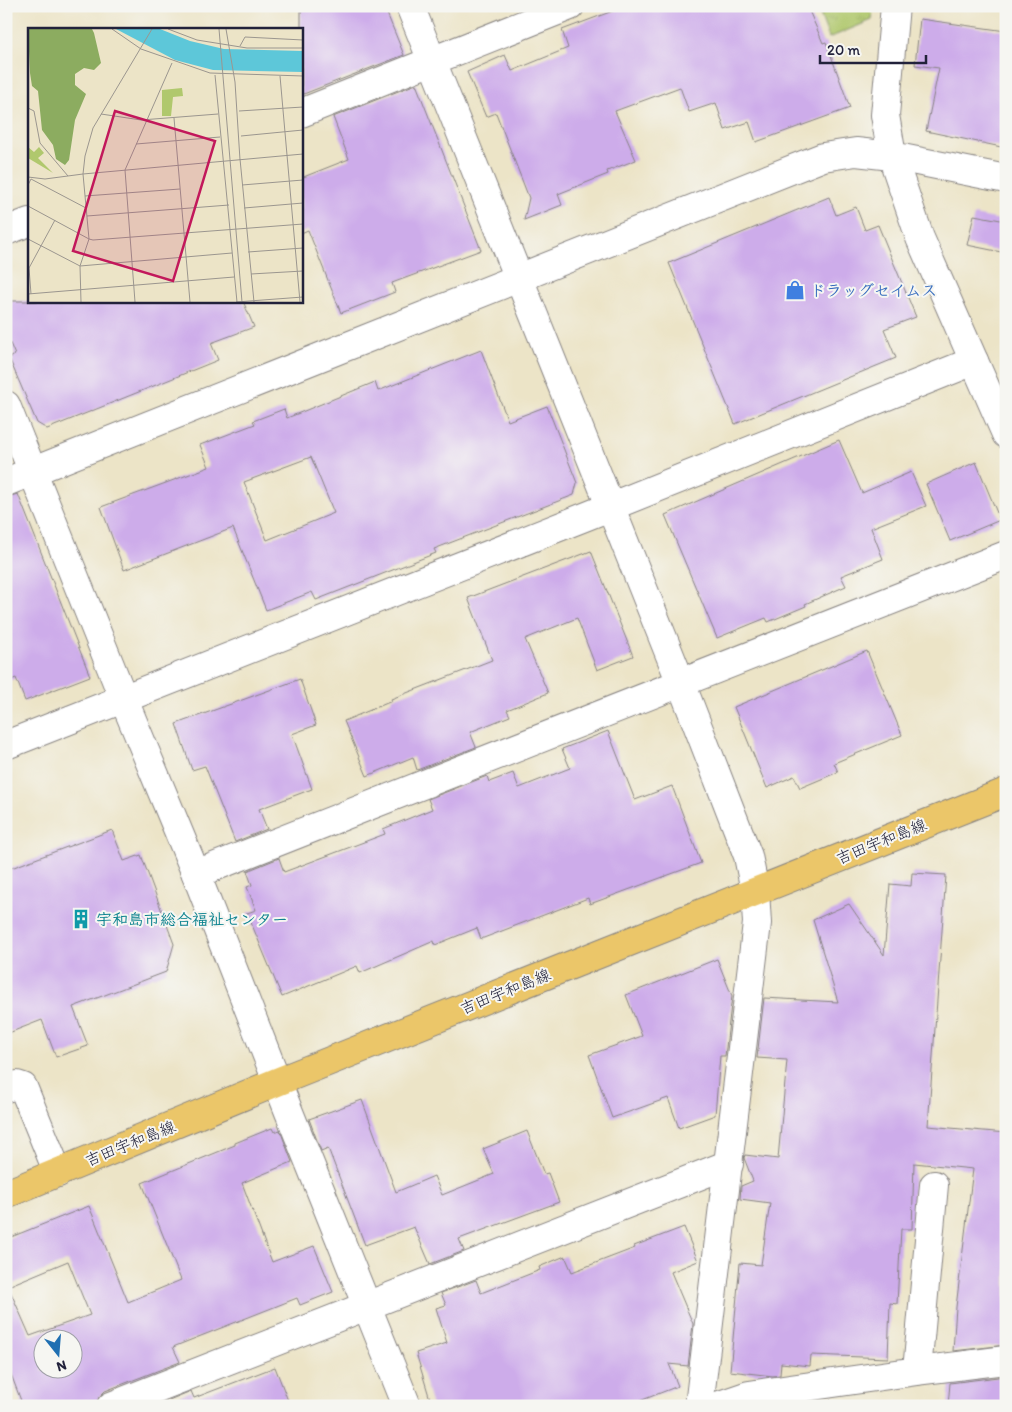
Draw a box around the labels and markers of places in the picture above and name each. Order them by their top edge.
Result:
shop icon: ドラッグセイムス [784,279,806,301]
place label: ドラッグセイムス [810,281,937,300]
building icon: 宇和島市総合福祉センター [70,908,92,930]
place label: 宇和島市総合福祉センター [96,910,288,929]

